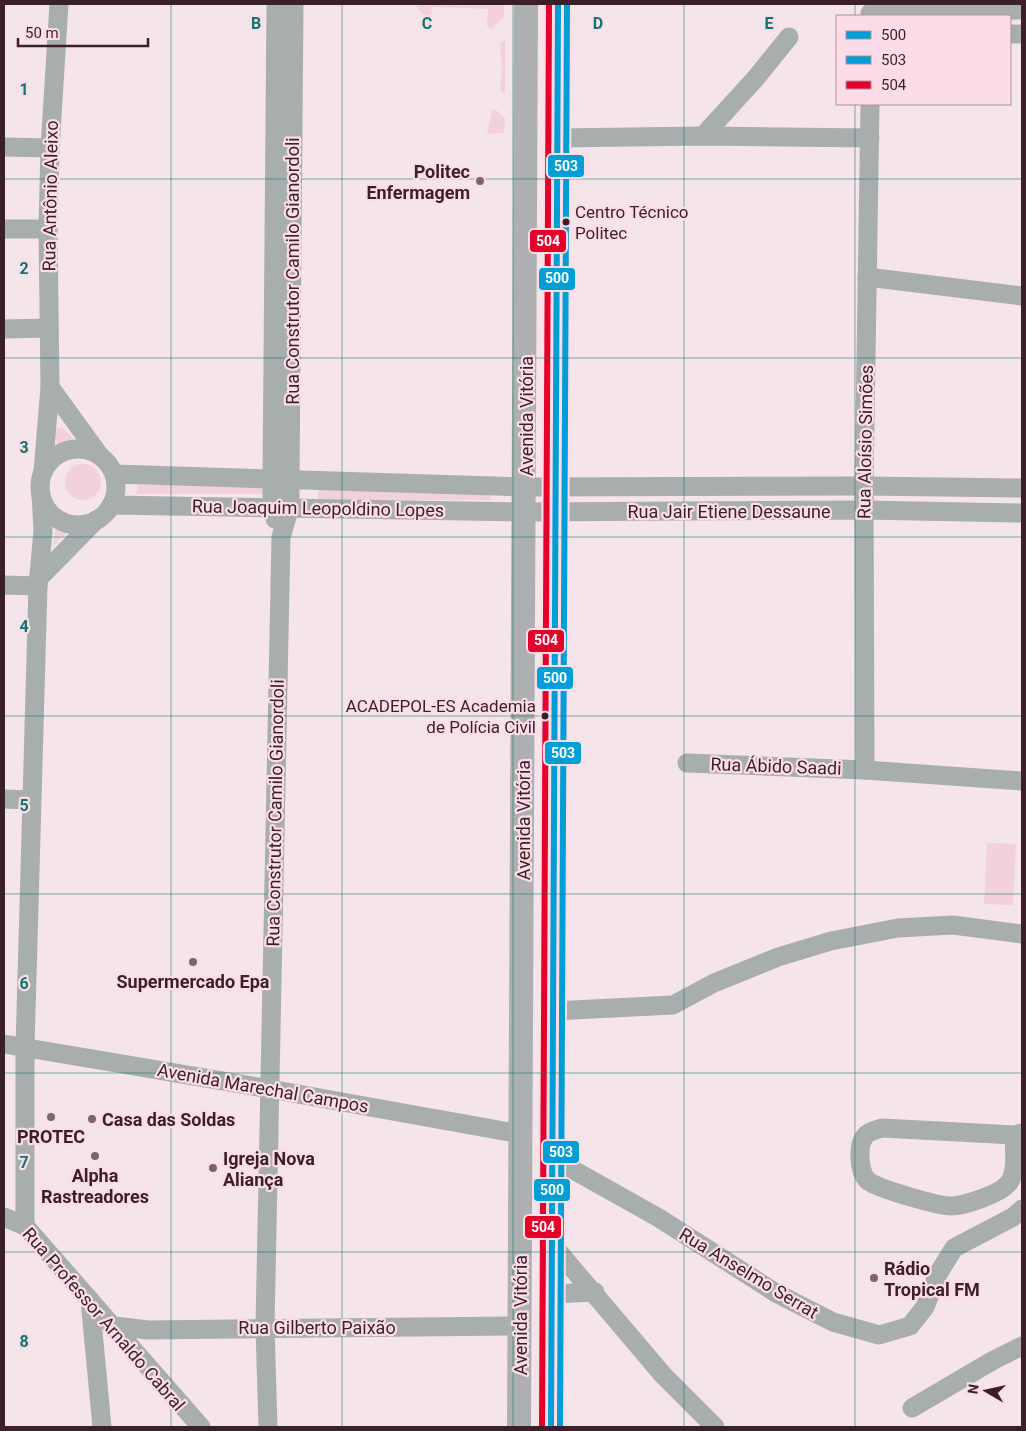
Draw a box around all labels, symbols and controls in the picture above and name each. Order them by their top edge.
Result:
text: B [251,14,261,33]
text: C [422,14,432,33]
text: D [593,14,603,33]
text: E [765,14,774,33]
scale bar [18,15,148,47]
legend [836,15,1011,105]
text: 50 m [25,24,59,42]
text: 500 [881,26,906,44]
text: 503 [881,51,906,69]
text: 504 [881,76,907,94]
text: 1 [19,80,29,99]
street label: Rua Antônio Aleixo [38,120,62,272]
street label: Rua Construtor Camilo Gianordoli [282,137,303,405]
line badge: 503 [547,154,585,178]
text: 503 [554,158,578,174]
place label: Politec Enfermagem [366,161,470,203]
marker: Politec Enfermagem [474,175,486,187]
place label: Centro Técnico Politec [575,202,689,243]
marker: Centro Técnico Politec [561,217,571,227]
line badge: 504 [529,229,567,253]
text: 504 [536,233,560,249]
text: 2 [19,259,29,278]
line badge: 500 [538,267,576,291]
text: 500 [545,270,569,286]
street label: Avenida Vitória [516,356,537,476]
street label: Rua Aloísio Simões [853,365,877,519]
text: 3 [19,438,29,457]
street label: Rua Joaquim Leopoldino Lopes [192,495,444,521]
street label: Rua Jair Etiene Dessaune [627,501,831,522]
text: 4 [19,617,29,636]
line badge: 504 [527,629,565,653]
text: 504 [534,632,558,648]
line badge: 500 [536,666,574,690]
text: 500 [543,670,567,686]
street label: Rua Construtor Camilo Gianordoli [262,679,288,947]
place label: ACADEPOL-ES Academia de Polícia Civil [346,696,536,737]
marker: ACADEPOL-ES Academia de Polícia Civil [540,711,550,721]
line badge: 503 [544,741,582,765]
text: 503 [551,745,575,761]
street label: Rua Ábido Saadi [710,753,842,779]
street label: Avenida Vitória [513,760,534,880]
text: 5 [19,796,29,815]
marker: Supermercado Epa [187,956,199,968]
place label: Supermercado Epa [117,971,270,992]
text: 6 [19,974,29,993]
street label: Avenida Marechal Campos [156,1059,370,1117]
place label: Casa das Soldas [102,1109,235,1130]
marker: PROTEC [45,1111,57,1123]
marker: Casa das Soldas [86,1113,98,1125]
place label: PROTEC [17,1126,85,1147]
line badge: 503 [542,1140,580,1164]
text: 503 [549,1144,573,1160]
place label: Igreja Nova Aliança [223,1148,315,1190]
marker: Alpha Rastreadores [89,1150,101,1162]
text: 7 [19,1153,29,1172]
marker: Igreja Nova Aliança [207,1162,219,1174]
place label: Alpha Rastreadores [41,1165,149,1207]
line badge: 500 [533,1178,571,1202]
text: 500 [540,1182,564,1198]
line badge: 504 [524,1215,562,1239]
text: 504 [531,1219,555,1235]
street label: Rua Professor Arnaldo Cabral [19,1223,189,1415]
street label: Rua Anselmo Serrat [676,1223,822,1323]
street label: Avenida Vitória [510,1255,531,1375]
place label: Rádio Tropical FM [884,1258,980,1300]
marker: Rádio Tropical FM [868,1272,880,1284]
street label: Rua Gilberto Paixão [238,1317,396,1338]
text: 8 [19,1332,29,1351]
north arrow [961,1366,1011,1416]
text: N [964,1383,982,1395]

